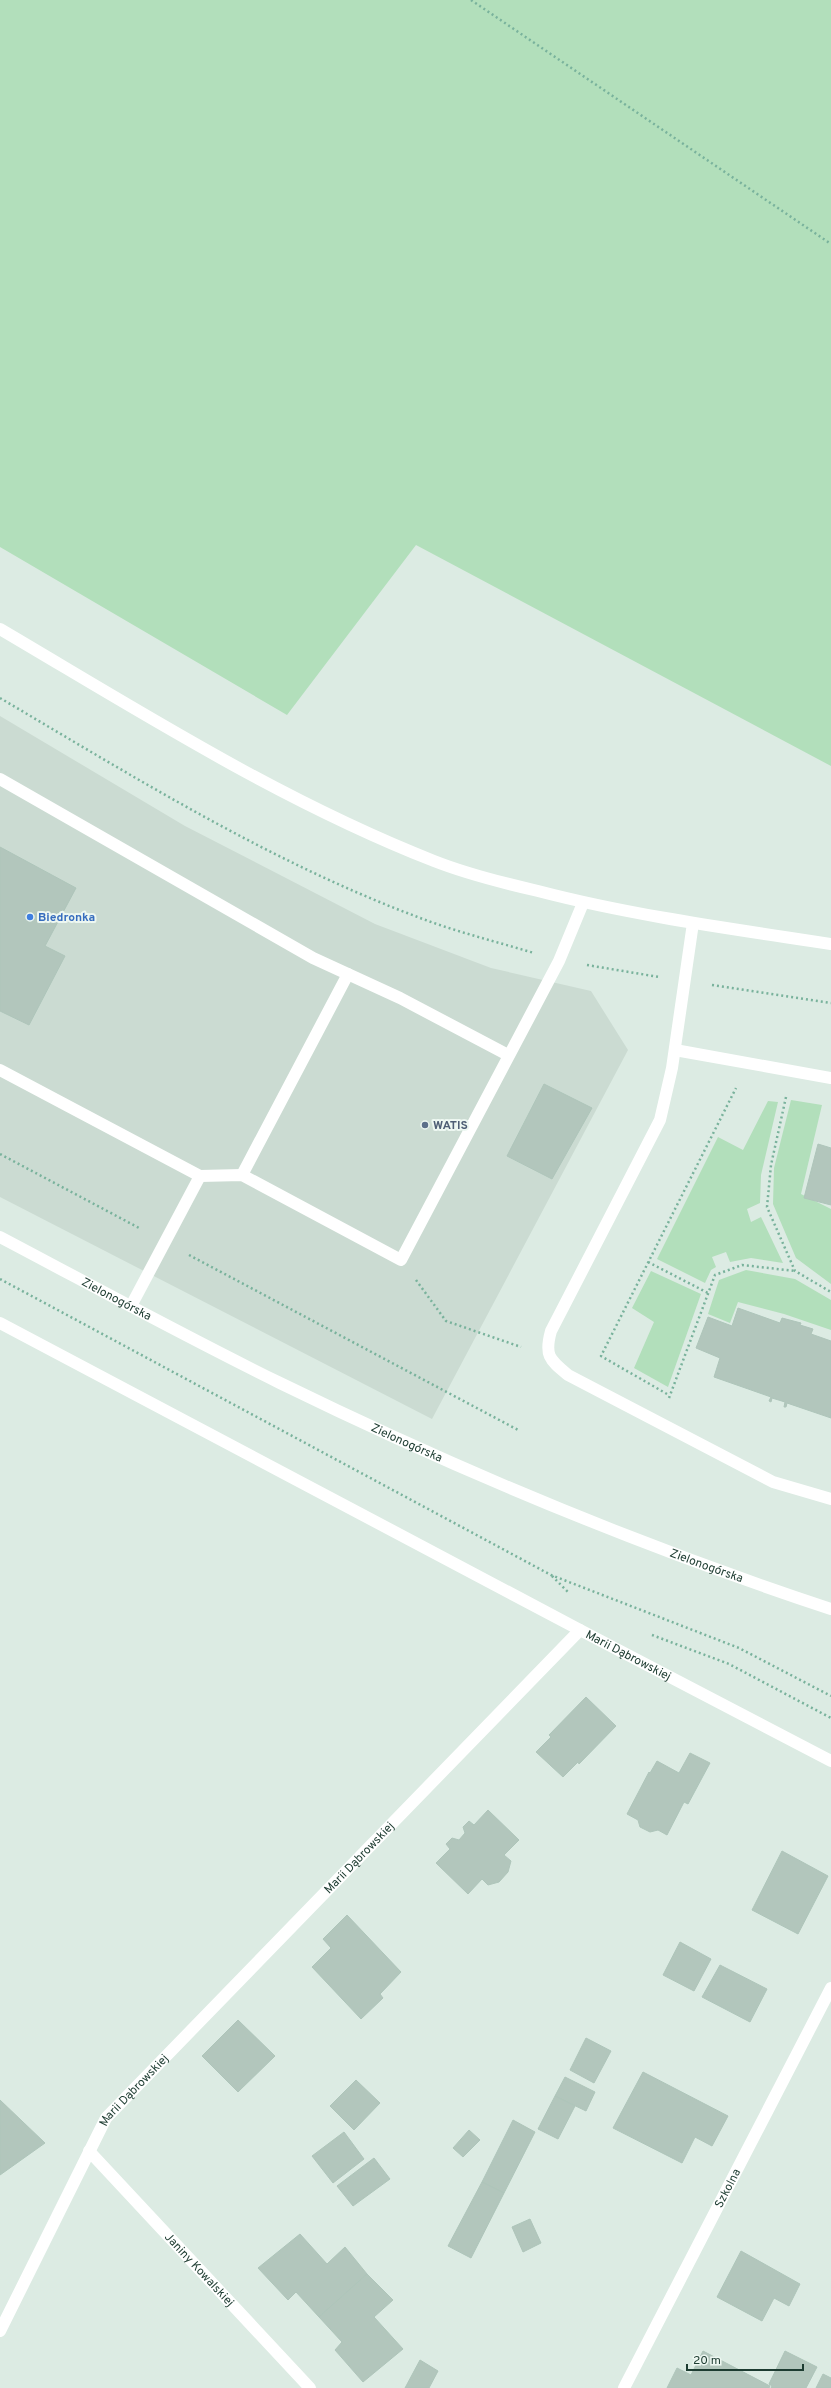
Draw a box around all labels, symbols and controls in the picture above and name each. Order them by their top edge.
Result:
place label: Biedronka [38,910,95,926]
marker: Biedronka [25,912,35,922]
place label: WATIS [433,1118,468,1134]
marker: WATIS [420,1120,430,1130]
street label: Zielonogórska [78,1275,154,1325]
street label: Zielonogórska [368,1420,445,1467]
street label: Zielonogórska [667,1546,745,1587]
street label: Marii Dąbrowskiej [583,1627,674,1685]
street label: Marii Dąbrowskiej [321,1819,398,1898]
street label: Marii Dąbrowskiej [96,2051,173,2129]
street label: Szkolna [711,2166,745,2211]
street label: Janiny Kowalskiej [160,2230,237,2311]
scale bar [687,2346,803,2372]
text: 20 m [693,2353,721,2369]

